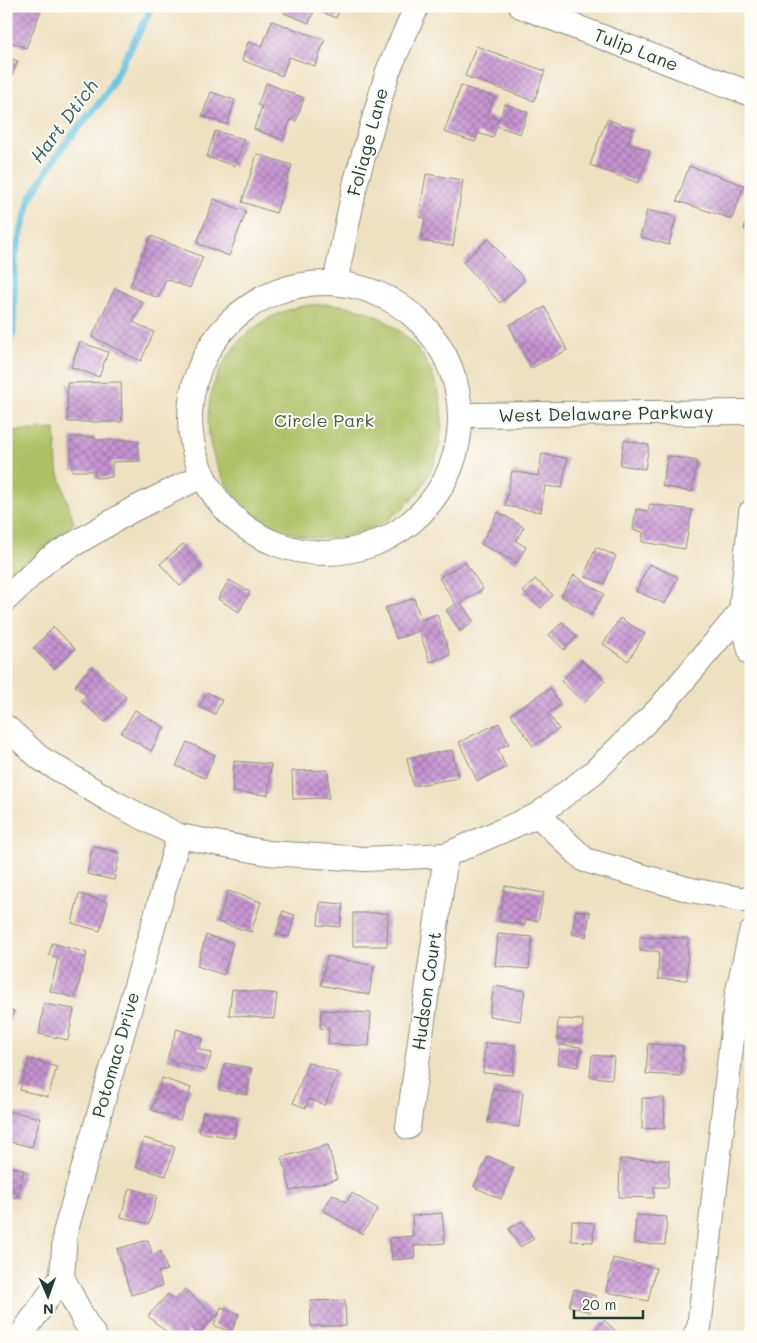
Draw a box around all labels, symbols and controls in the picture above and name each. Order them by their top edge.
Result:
street label: Tulip Lane [591,22,682,76]
water label: Hart Dtich [24,74,103,168]
street label: Foliage Lane [341,85,393,199]
street label: West Delaware Parkway [498,399,714,427]
park label: Circle Park [274,408,374,432]
street label: Hudson Court [406,930,446,1052]
street label: Potomac Drive [86,989,144,1120]
north arrow [22,1270,72,1320]
scale bar [574,1288,643,1320]
text: 20 m [582,1294,616,1314]
text: N [43,1300,54,1319]

